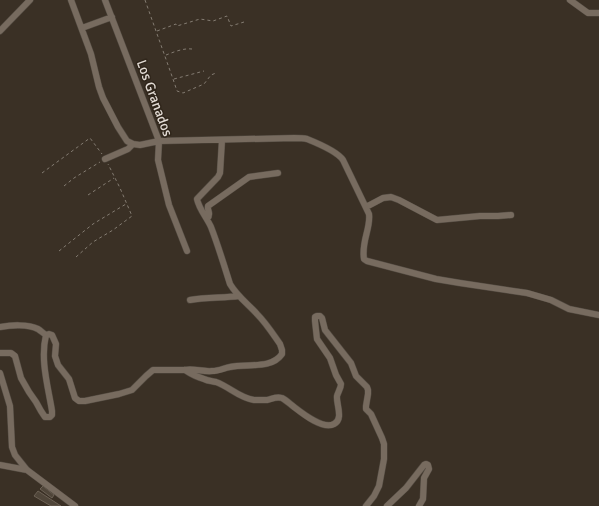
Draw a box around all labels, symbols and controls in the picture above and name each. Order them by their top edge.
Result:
street label: Los Granados [133,58,176,139]

